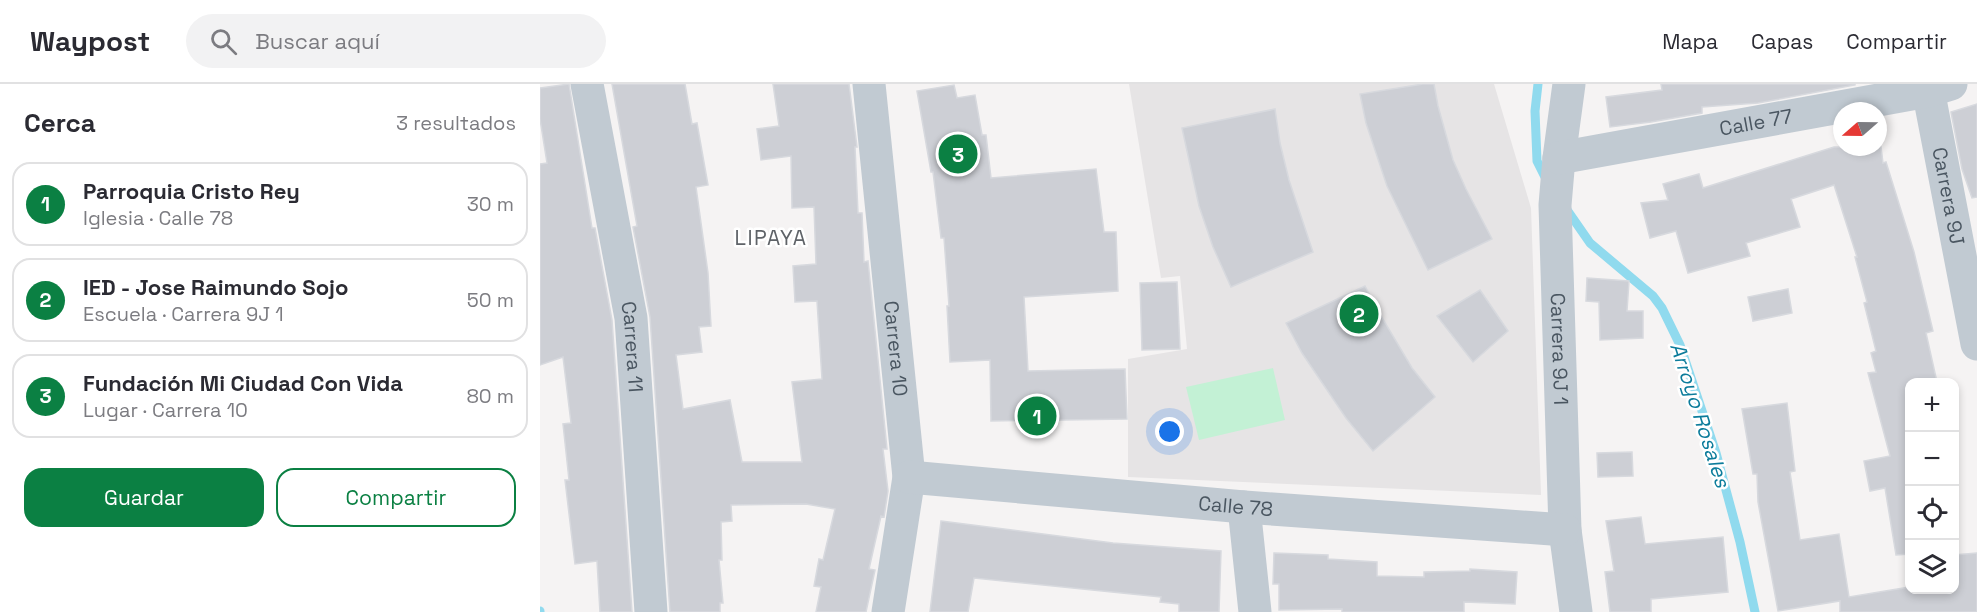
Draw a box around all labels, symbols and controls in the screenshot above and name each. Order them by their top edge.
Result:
search box [186,14,606,68]
text: Waypost [30,23,150,59]
icon: search [207,25,240,58]
text: Buscar aquí [255,27,380,55]
text: Mapa [1662,28,1718,55]
text: Capas [1751,28,1813,55]
text: Compartir [1846,28,1947,55]
north arrow [1833,102,1887,156]
street label: Calle 77 [1717,103,1794,142]
text: Cerca [24,106,96,140]
text: 3 resultados [396,110,516,136]
pin: 3 [938,132,978,176]
street label: Carrera 9J [1926,145,1971,247]
text: Parroquia Cristo Rey [83,177,300,205]
text: 1 [41,191,50,217]
text: 30 m [467,191,514,217]
text: Iglesia · Calle 78 [83,205,233,231]
district label: LIPAYA [734,224,808,251]
text: IED - Jose Raimundo Sojo [83,273,348,301]
text: 2 [40,287,51,313]
text: 50 m [467,287,514,313]
pin: 2 [1340,292,1378,336]
street label: Carrera 9J 1 [1545,293,1574,406]
street label: Carrera 11 [615,299,649,393]
street label: Carrera 10 [878,300,914,398]
text: Escuela · Carrera 9J 1 [83,301,284,327]
water label: Arroyo Rosales [1664,339,1737,492]
text: Fundación Mi Ciudad Con Vida [83,369,403,397]
map controls [1905,378,1959,594]
button: + [1905,378,1959,432]
text: 3 [39,383,52,409]
text: 80 m [466,383,514,409]
pin: 1 [1018,394,1056,438]
text: Lugar · Carrera 10 [83,397,248,423]
your location [1155,417,1184,446]
button: − [1905,432,1959,486]
button: Guardar [24,468,264,527]
button: Compartir [276,468,516,527]
button: locate [1905,486,1959,540]
street label: Calle 78 [1197,490,1274,522]
button: layers [1905,540,1959,594]

